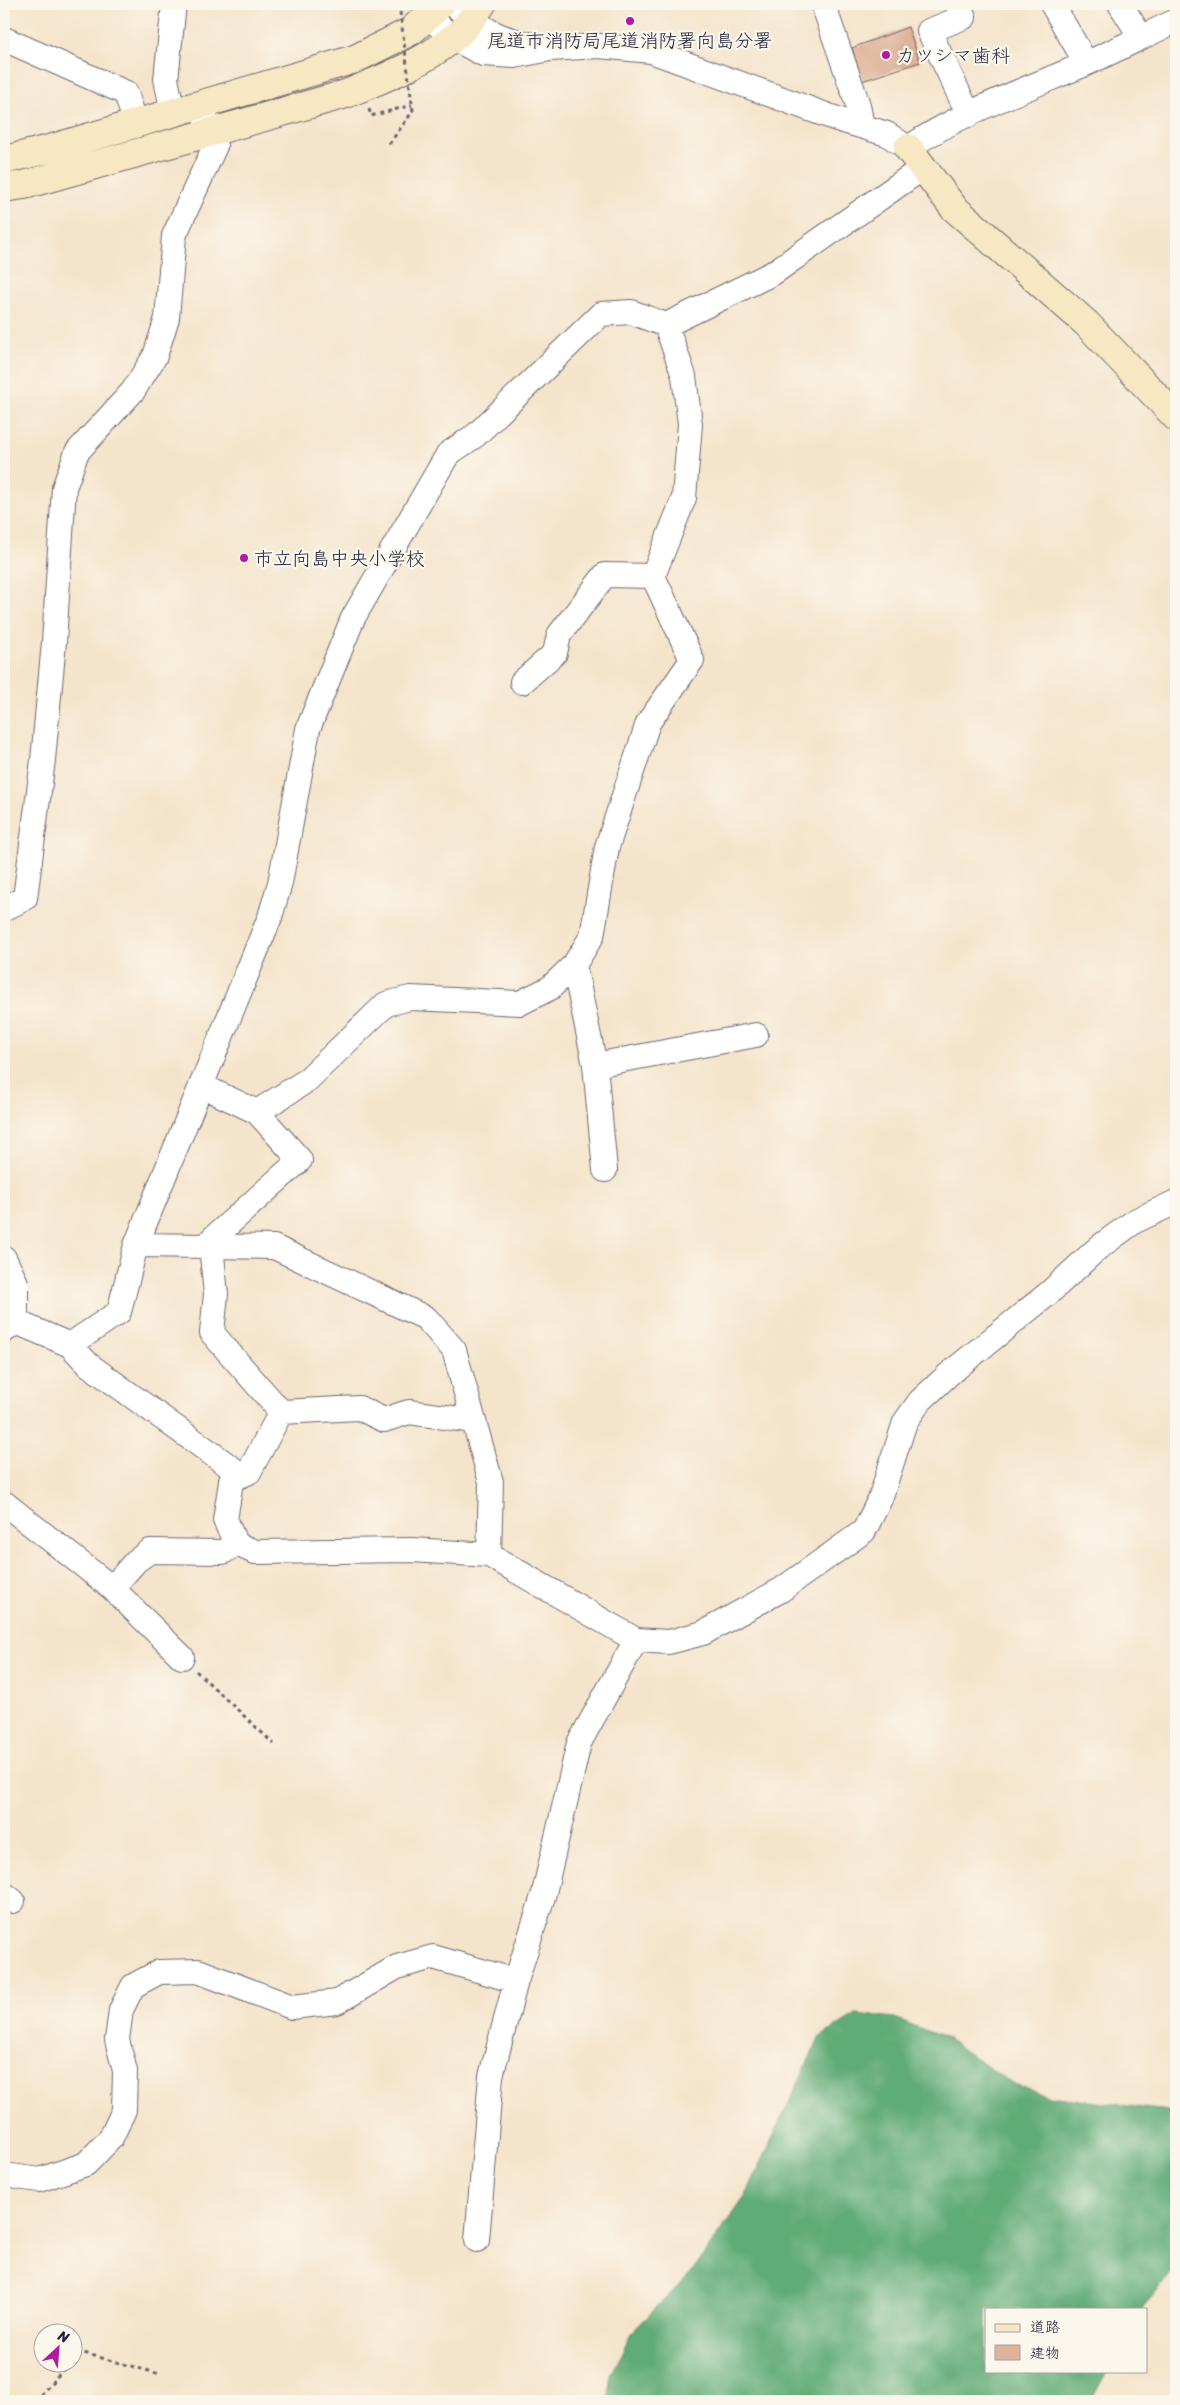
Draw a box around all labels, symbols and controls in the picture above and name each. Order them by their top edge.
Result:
marker: 尾道市消防局尾道消防署向島分署 [624,15,636,27]
place label: 尾道市消防局尾道消防署向島分署 [487,24,773,57]
place label: カツシマ歯科 [896,39,1010,72]
marker: カツシマ歯科 [880,49,892,61]
place label: 市立向島中央小学校 [254,542,425,575]
marker: 市立向島中央小学校 [238,552,250,564]
legend [985,2308,1148,2372]
text: 道路 [1030,2314,1060,2340]
north arrow [32,2322,82,2372]
text: N [53,2323,74,2350]
text: 建物 [1030,2340,1060,2366]

